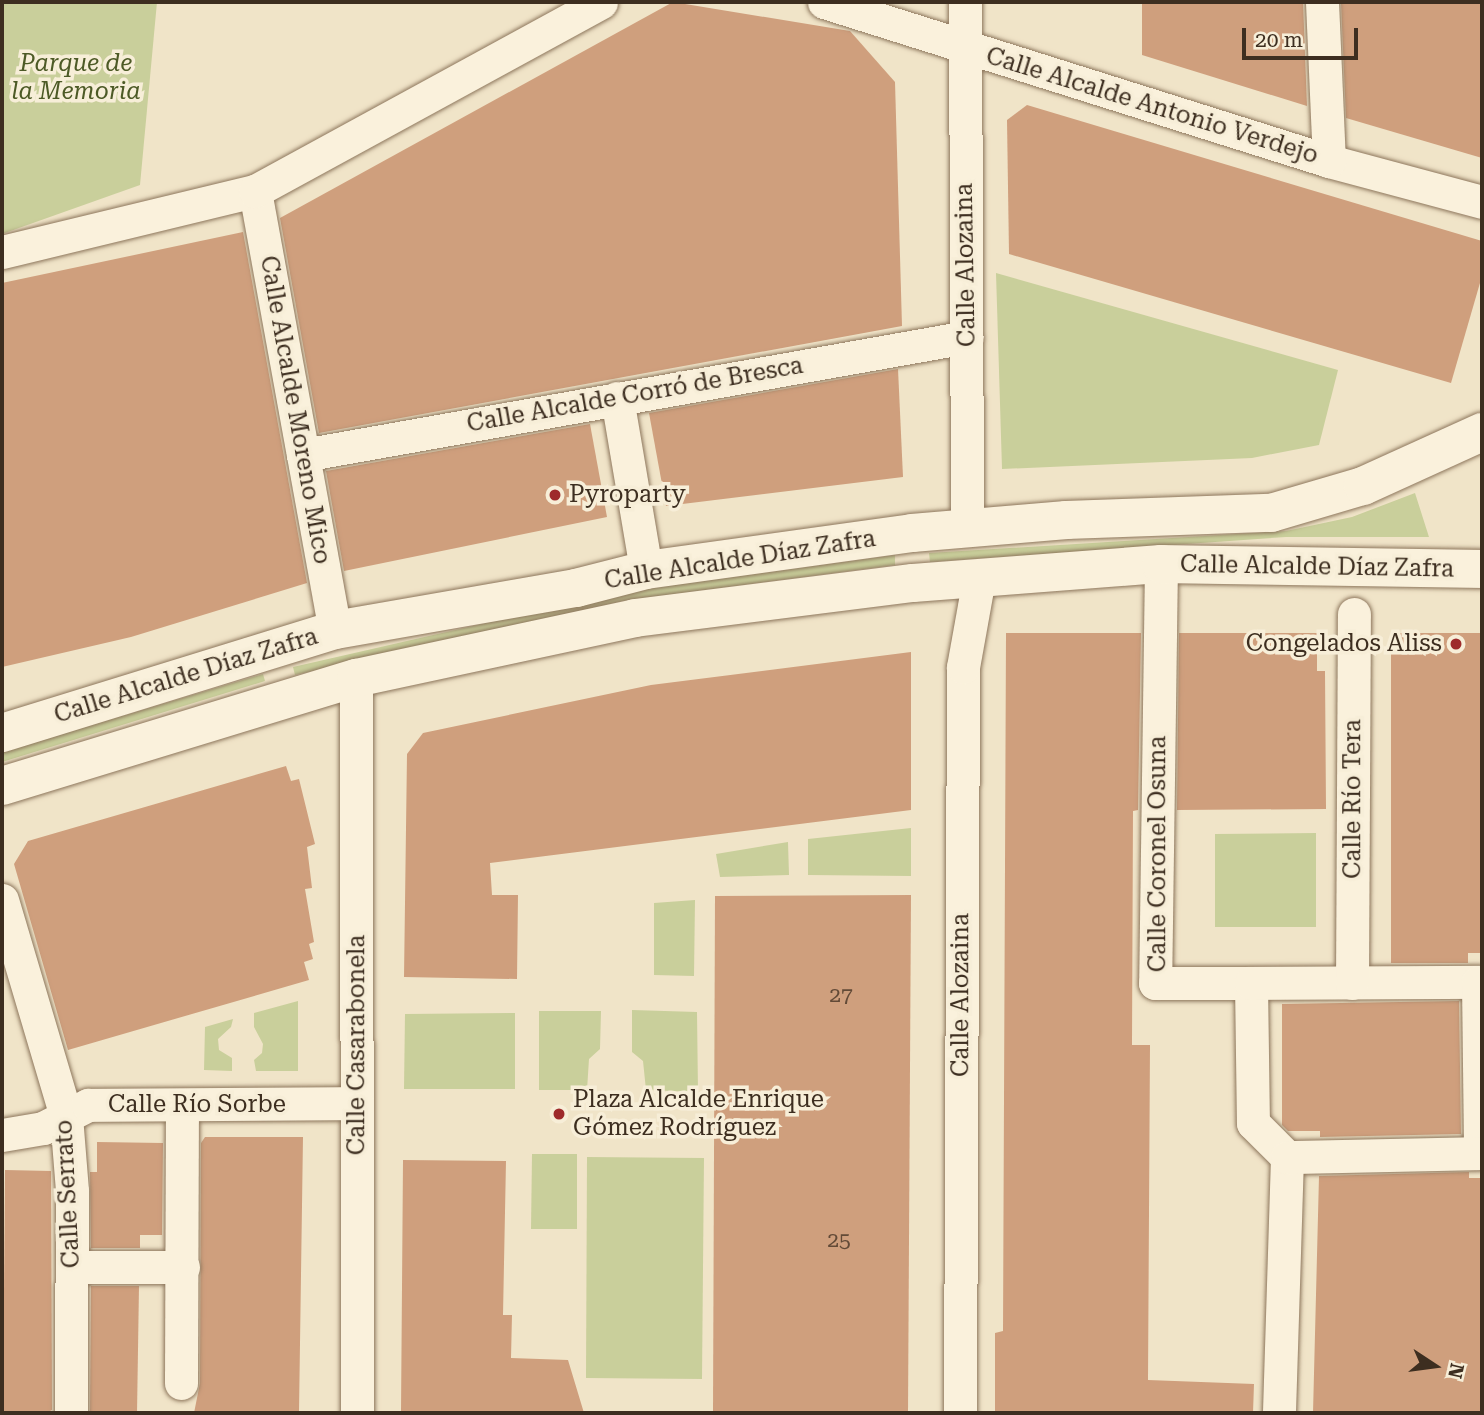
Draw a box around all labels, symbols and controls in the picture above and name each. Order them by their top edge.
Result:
scale bar [1246,14,1362,58]
text: 20 m [1255,28,1303,52]
street label: Calle Alcalde Antonio Verdejo [983,42,1321,170]
park label: Parque de la Memoria [11,50,141,106]
street label: Calle Alozaina [950,183,982,347]
street label: Calle Alcalde Moreno Mico [254,254,336,566]
street label: Calle Alcalde Corró de Bresca [465,351,805,439]
place label: Pyroparty [569,481,686,509]
marker: Pyroparty [547,487,563,503]
street label: Calle Alcalde Díaz Zafra [602,524,878,596]
street label: Calle Alcalde Díaz Zafra [1180,550,1454,584]
street label: Calle Alcalde Díaz Zafra [51,622,321,730]
place label: Congelados Aliss [1246,630,1442,658]
marker: Congelados Aliss [1448,636,1464,652]
street label: Calle Río Tera [1339,719,1367,879]
street label: Calle Coronel Osuna [1144,736,1172,972]
street label: Calle Alozaina [947,913,975,1077]
street label: Calle Casarabonela [343,935,371,1155]
house number: 27 [829,982,853,1008]
place label: Plaza Alcalde Enrique Gómez Rodríguez [573,1086,824,1142]
street label: Calle Río Sorbe [108,1091,286,1119]
marker: Plaza Alcalde Enrique Gómez Rodríguez [551,1106,567,1122]
street label: Calle Serrato [50,1119,86,1269]
house number: 25 [827,1227,851,1253]
north arrow [1400,1331,1470,1401]
text: N [1443,1361,1469,1381]

